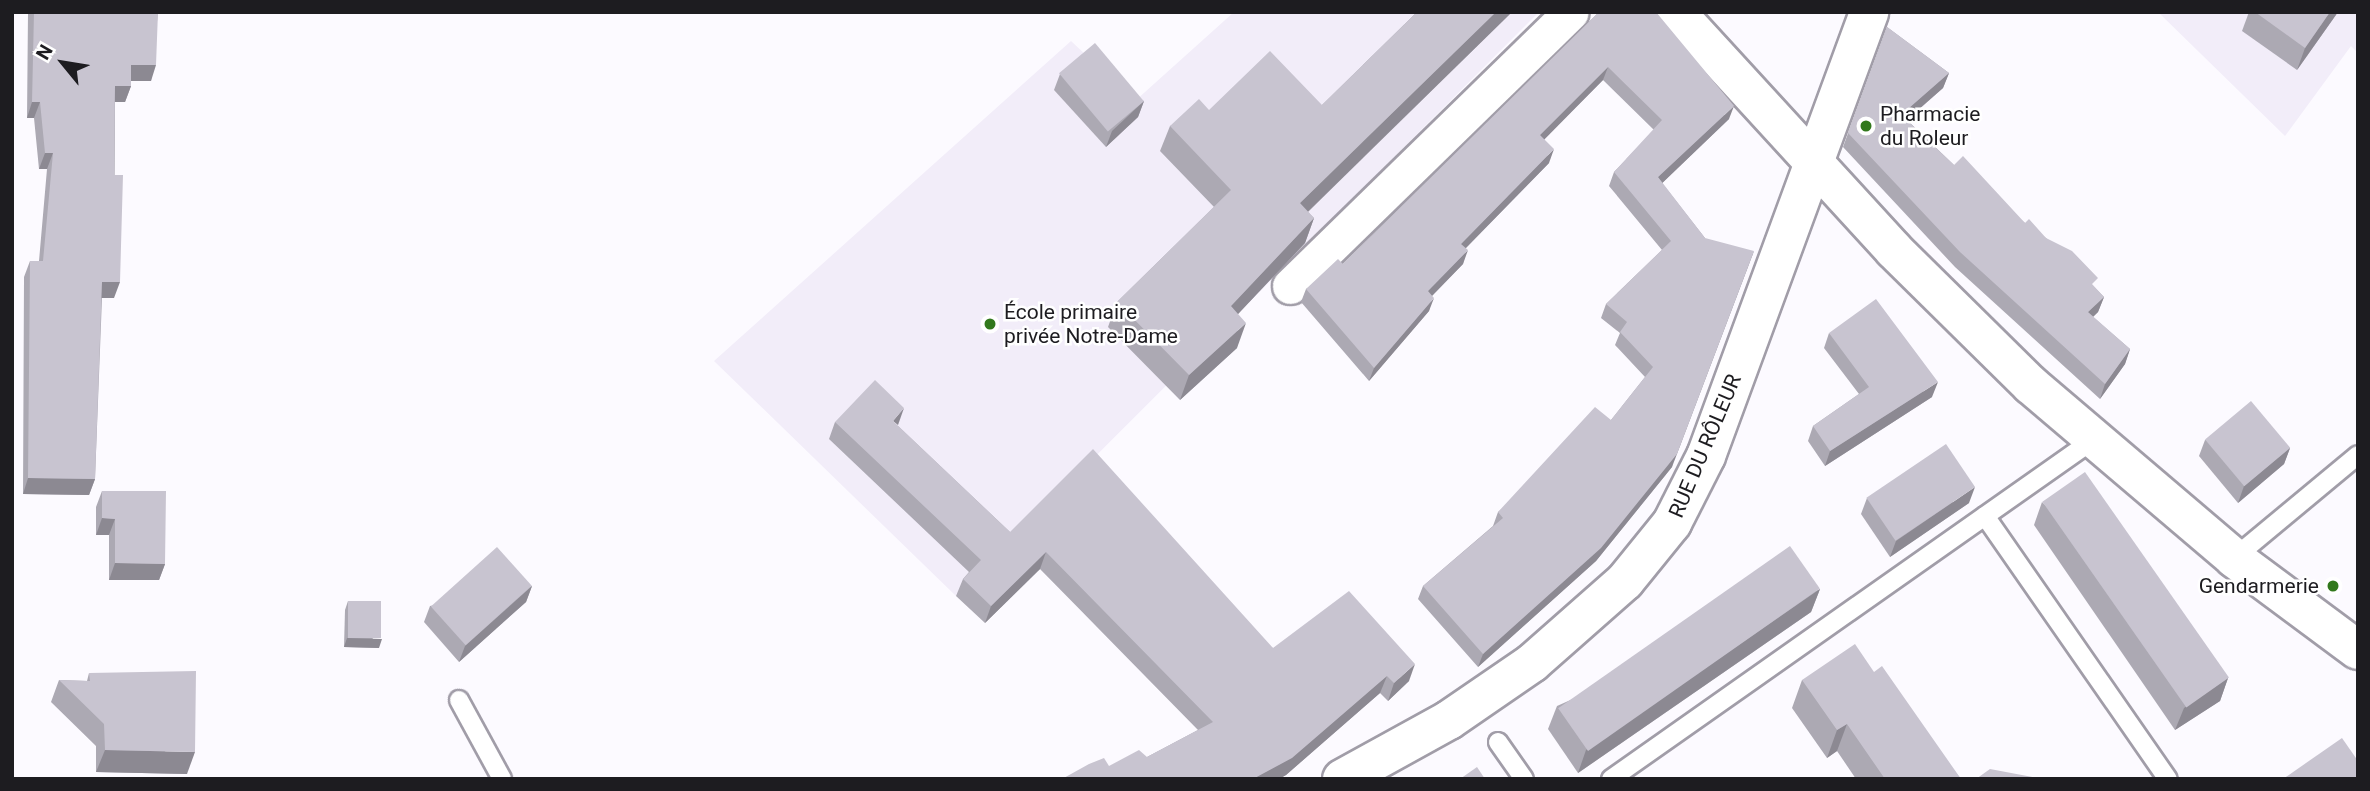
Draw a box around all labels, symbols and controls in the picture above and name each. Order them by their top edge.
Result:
north arrow [28,28,98,98]
text: N [31,41,58,64]
place label: Pharmacie du Roleur [1880,101,1980,151]
marker: Pharmacie du Roleur [1858,118,1874,134]
place label: École primaire privée Notre-Dame [1004,299,1178,349]
marker: École primaire privée Notre-Dame [982,316,998,332]
street label: RUE DU RÔLEUR [1663,370,1747,522]
place label: Gendarmerie [2199,573,2319,599]
marker: Gendarmerie [2325,578,2341,594]

